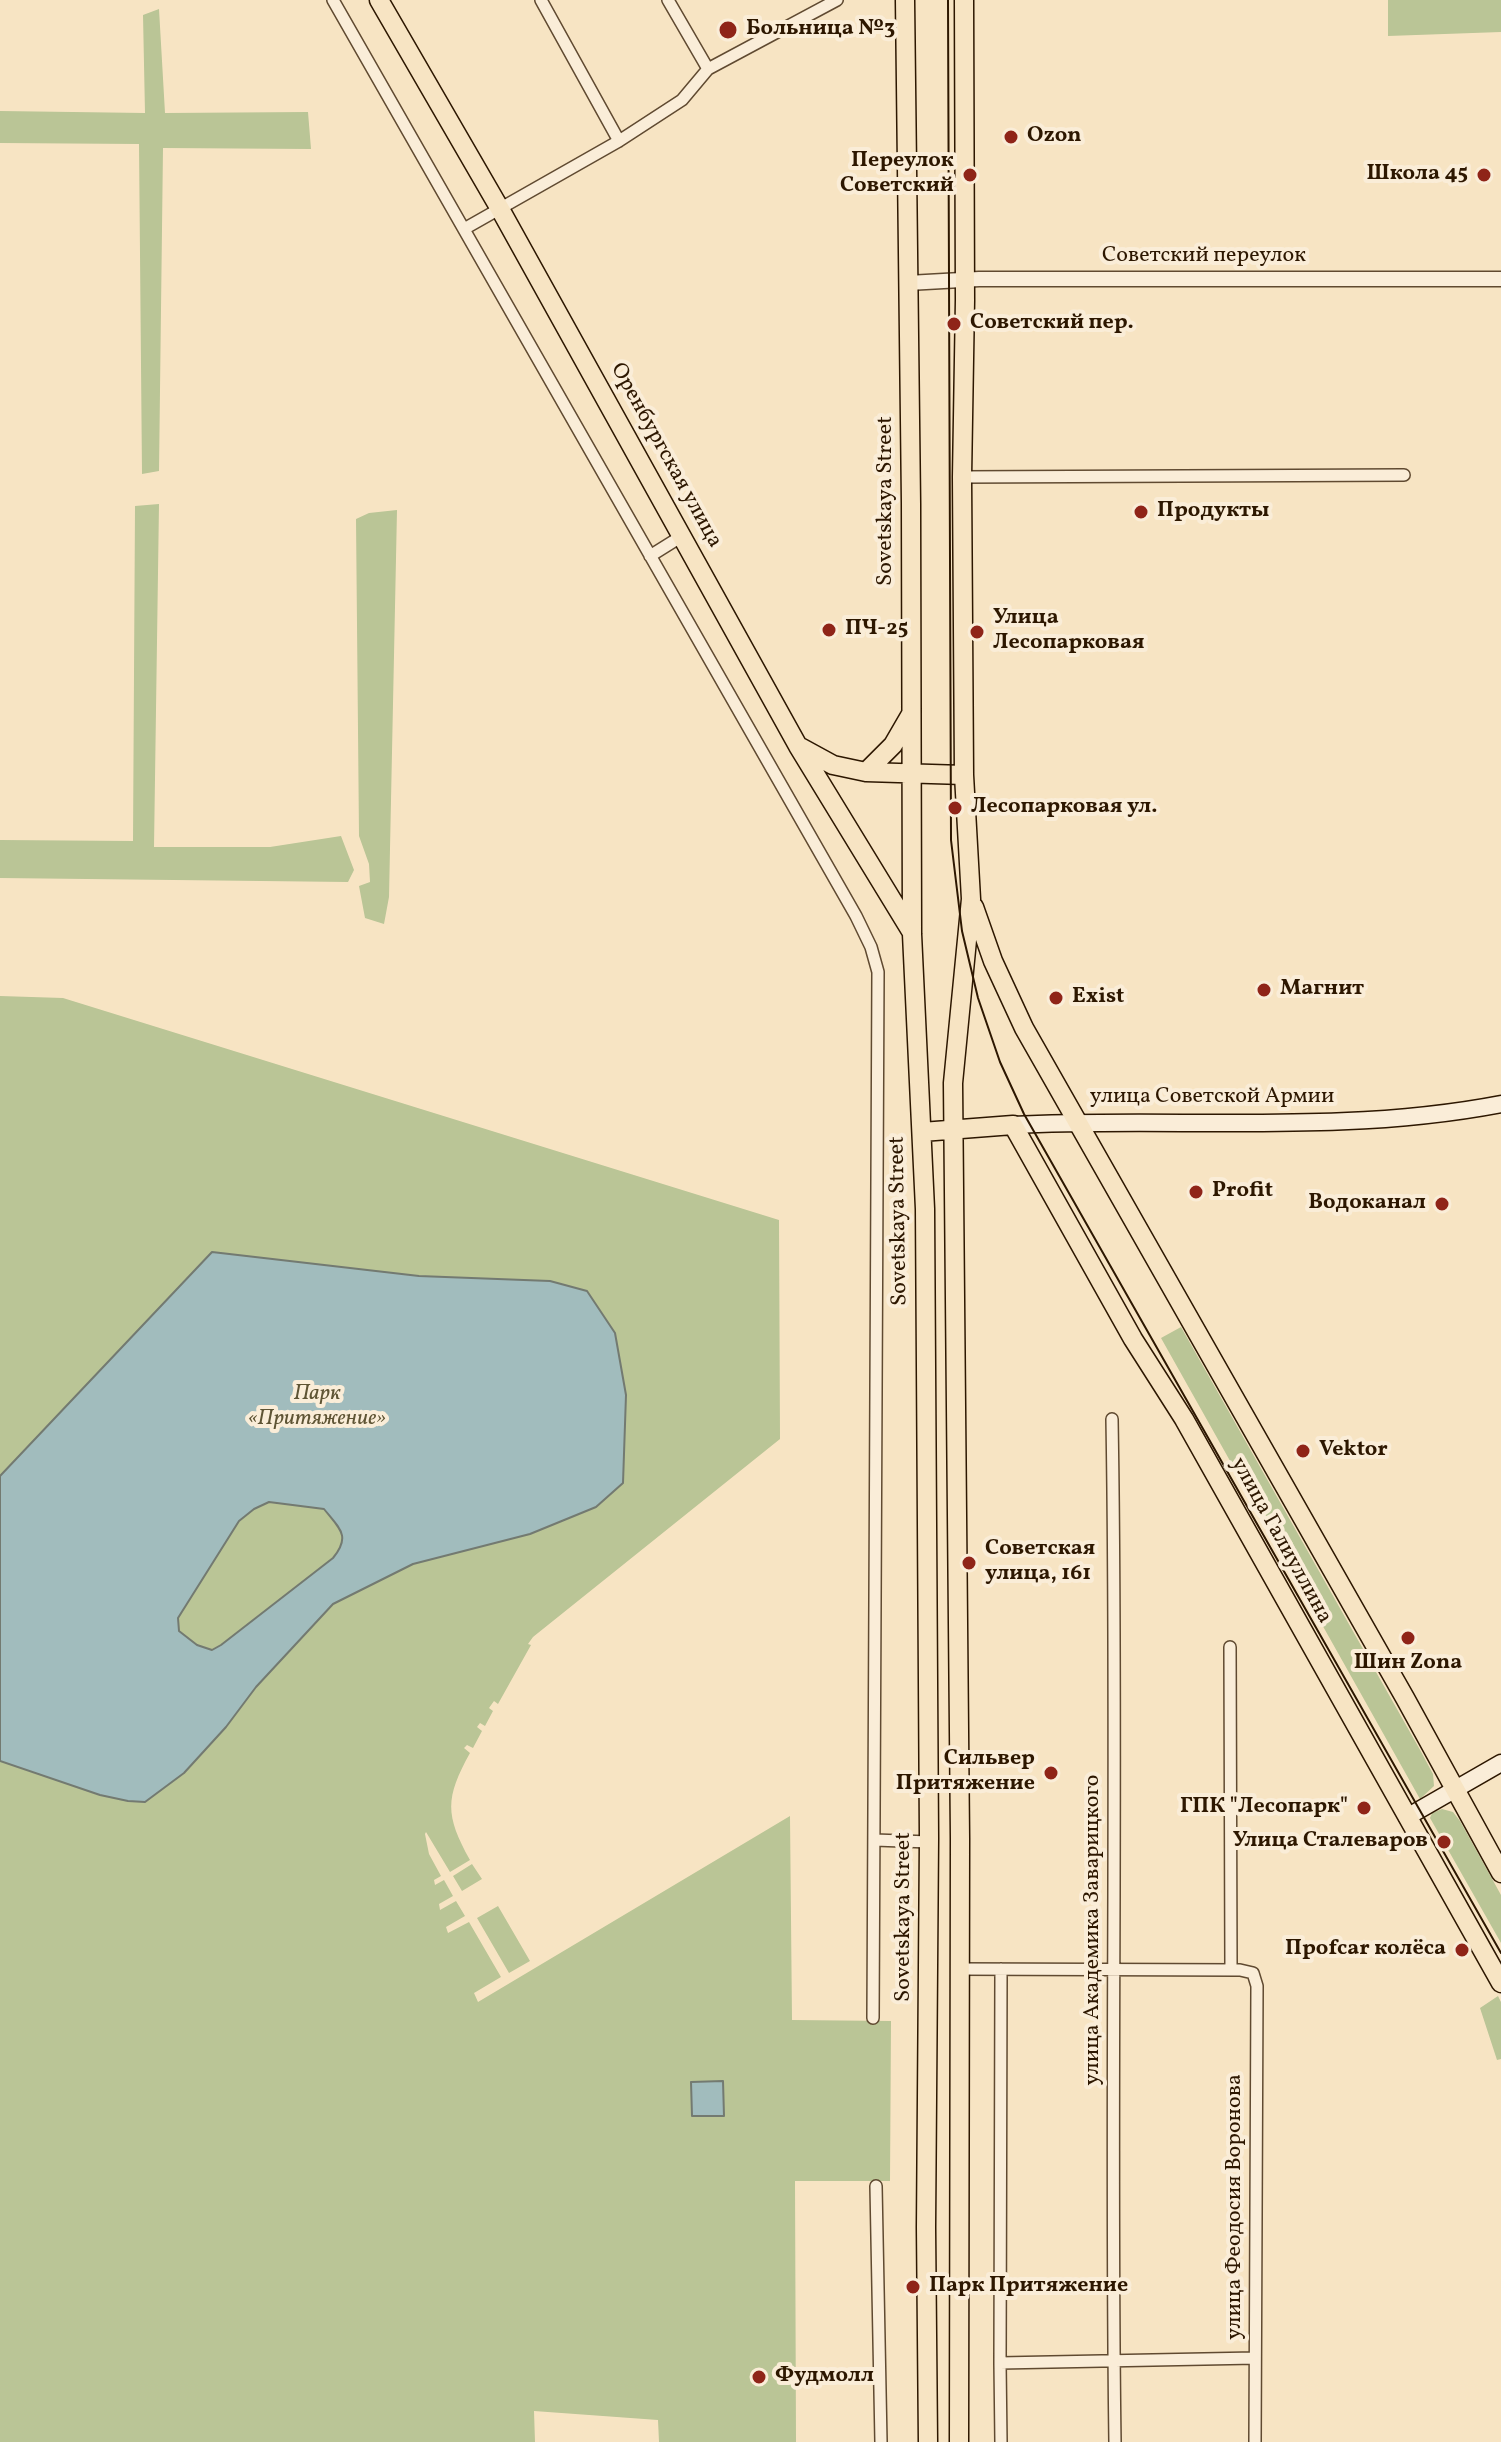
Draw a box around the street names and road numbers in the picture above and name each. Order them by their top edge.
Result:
street label: Советский переулок [1102,244,1306,270]
street label: Оренбургская улица [603,359,727,553]
street label: Sovetskaya Street [874,416,900,586]
street label: улица Советской Армии [1090,1085,1334,1111]
street label: Sovetskaya Street [885,1136,915,1306]
street label: улица Галиуллина [1223,1453,1337,1629]
street label: улица Академика Заварицкого [1081,1774,1107,2086]
street label: Sovetskaya Street [892,1832,918,2002]
street label: улица Феодосия Воронова [1223,2074,1249,2340]

